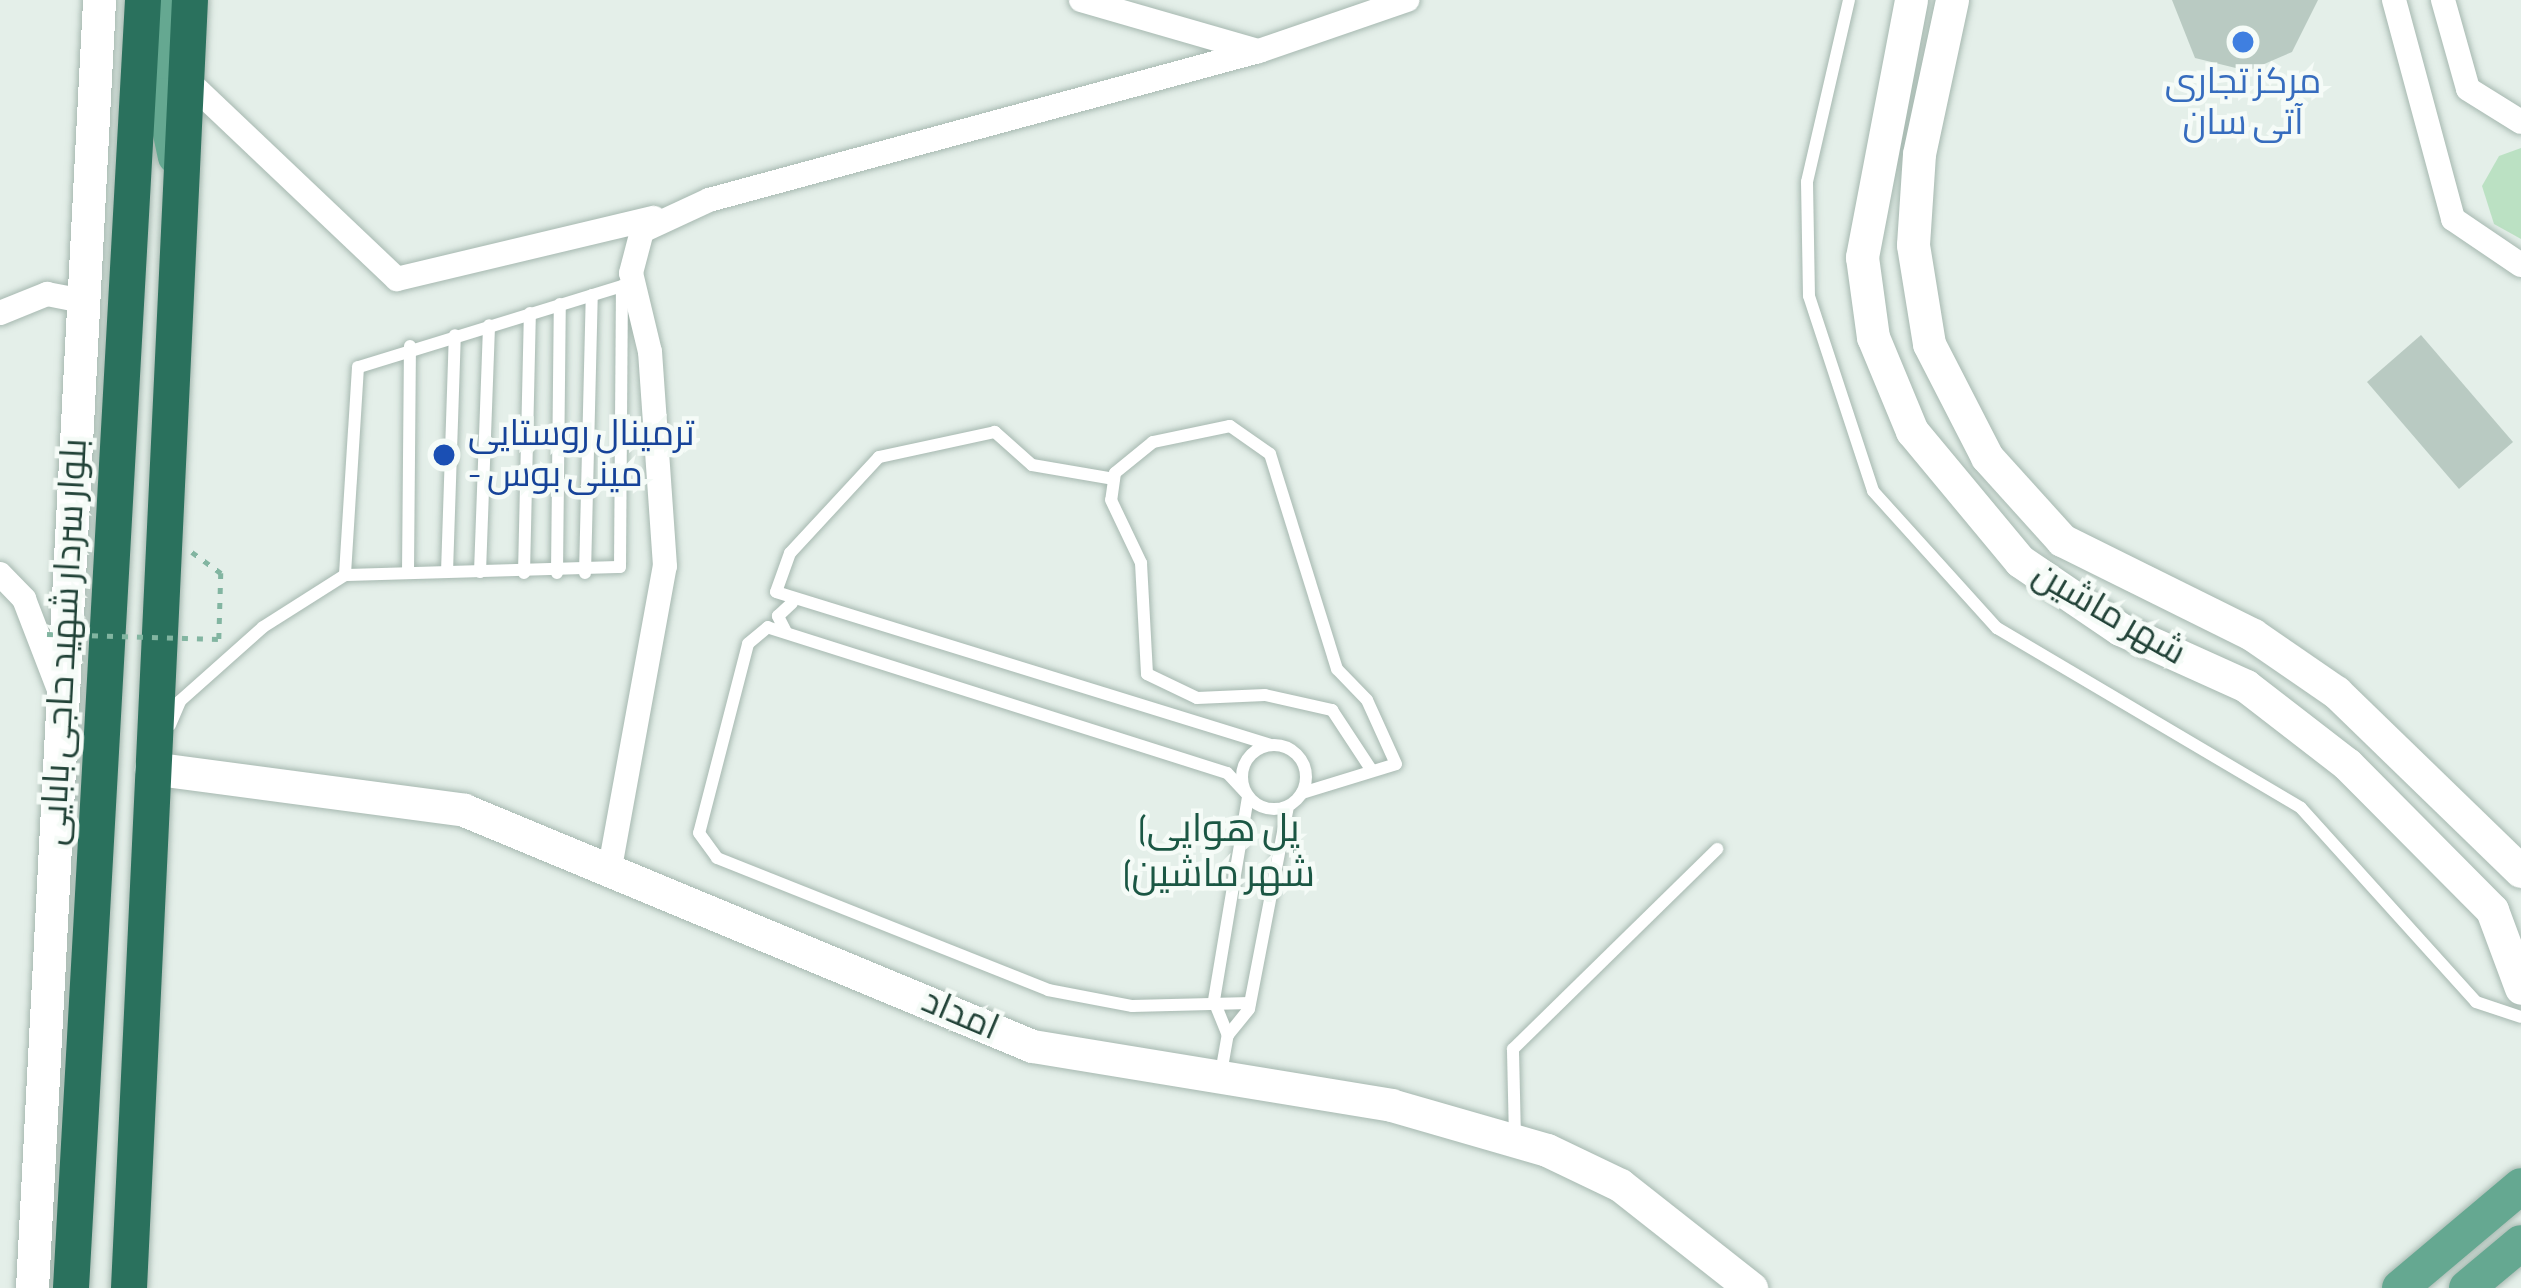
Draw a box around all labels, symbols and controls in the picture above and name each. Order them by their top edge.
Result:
marker: مرکز تجاری آتی سان [2230,29,2256,55]
place label: مرکز تجاری آتی سان [2165,60,2321,145]
place label: ترمینال روستایی - مینی بوس [468,412,695,497]
street label: بلوار سردار شهید حاجی بابایی [33,437,97,847]
marker: ترمینال روستایی - مینی بوس [431,442,457,468]
street label: شهر ماشین [2025,553,2193,675]
district label: (پل هوایی (شهر ماشین [1123,808,1315,899]
street label: امداد [915,980,1005,1050]

